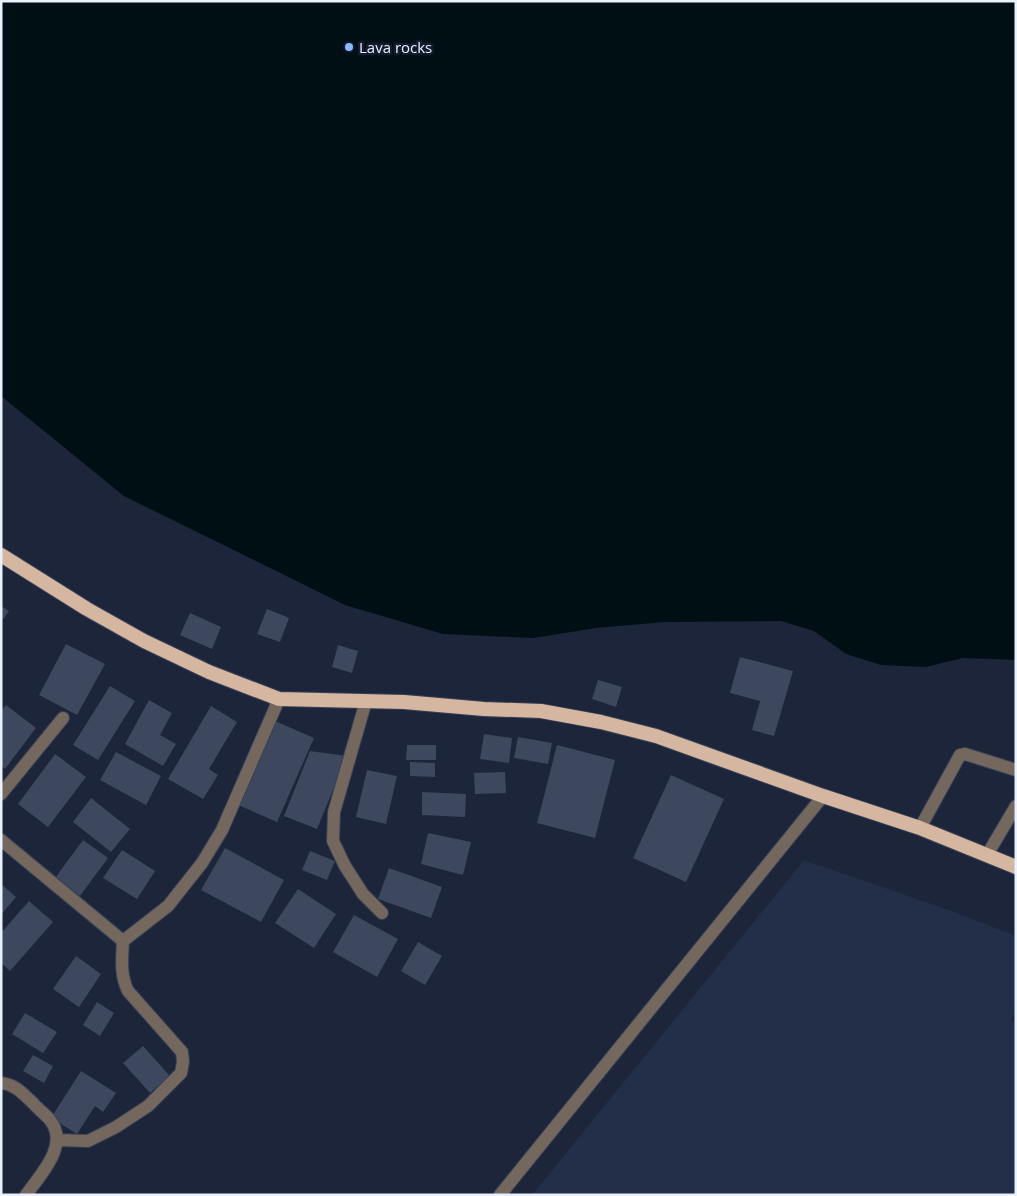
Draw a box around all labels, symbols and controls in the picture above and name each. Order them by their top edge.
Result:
place label: Lava rocks [359,37,432,57]
marker: Lava rocks [343,41,355,53]

